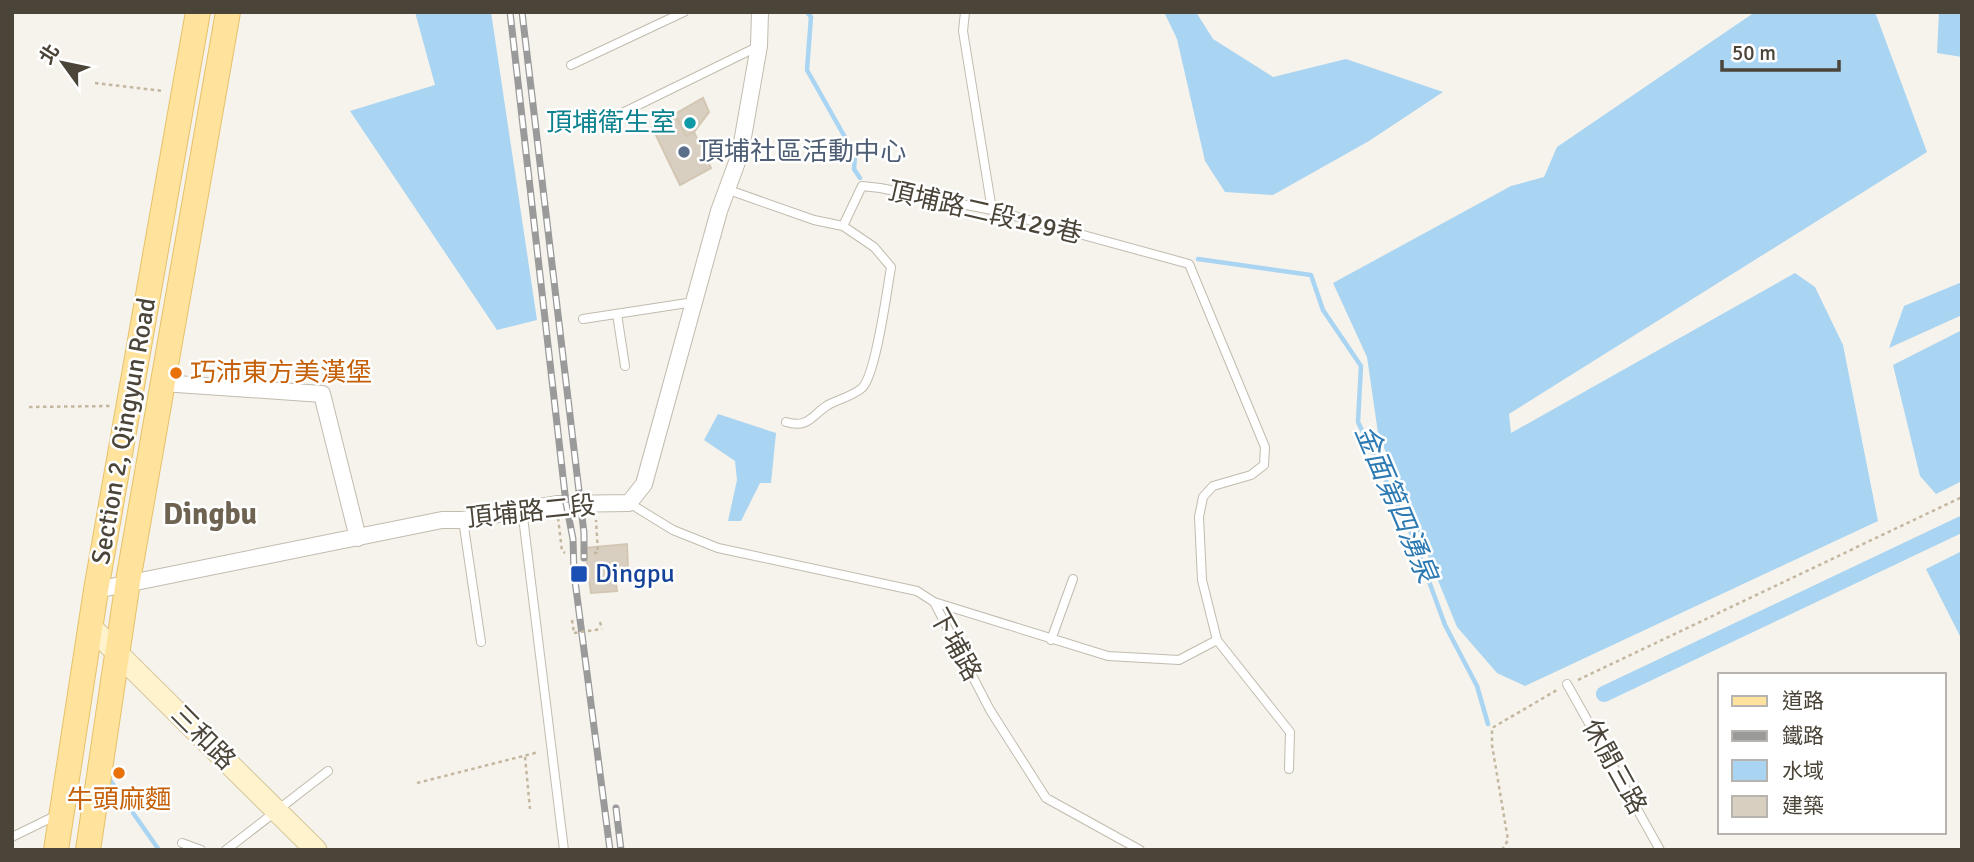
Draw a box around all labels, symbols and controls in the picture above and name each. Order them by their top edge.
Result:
north arrow [28,28,98,98]
scale bar [1722,28,1839,72]
text: 北 [34,40,65,69]
text: 50 m [1732,40,1776,66]
place label: 頂埔衛生室 [546,107,676,139]
marker: 頂埔衛生室 [682,115,698,131]
place label: 頂埔社區活動中心 [698,136,906,168]
marker: 頂埔社區活動中心 [676,144,692,160]
street label: 頂埔路二段129巷 [885,175,1085,251]
street label: Section 2, Qingyun Road [85,295,163,567]
place label: 巧沛東方美漢堡 [190,357,372,389]
marker: 巧沛東方美漢堡 [168,365,184,381]
water label: 金面第四湧泉 [1348,420,1445,589]
street label: 頂埔路二段 [465,489,597,535]
district label: Dingbu [163,496,257,533]
place label: Dingpu [595,558,675,590]
marker: Dingpu [569,564,589,584]
street label: 下埔路 [922,603,988,687]
legend [1718,673,1946,834]
text: 道路 [1782,688,1824,714]
street label: 三和路 [164,699,242,777]
street label: 休閒三路 [1575,714,1653,820]
text: 鐵路 [1782,723,1824,749]
text: 水域 [1782,758,1824,784]
marker: 牛頭麻麵 [111,765,127,781]
place label: 牛頭麻麵 [67,784,171,816]
text: 建築 [1782,793,1824,819]

